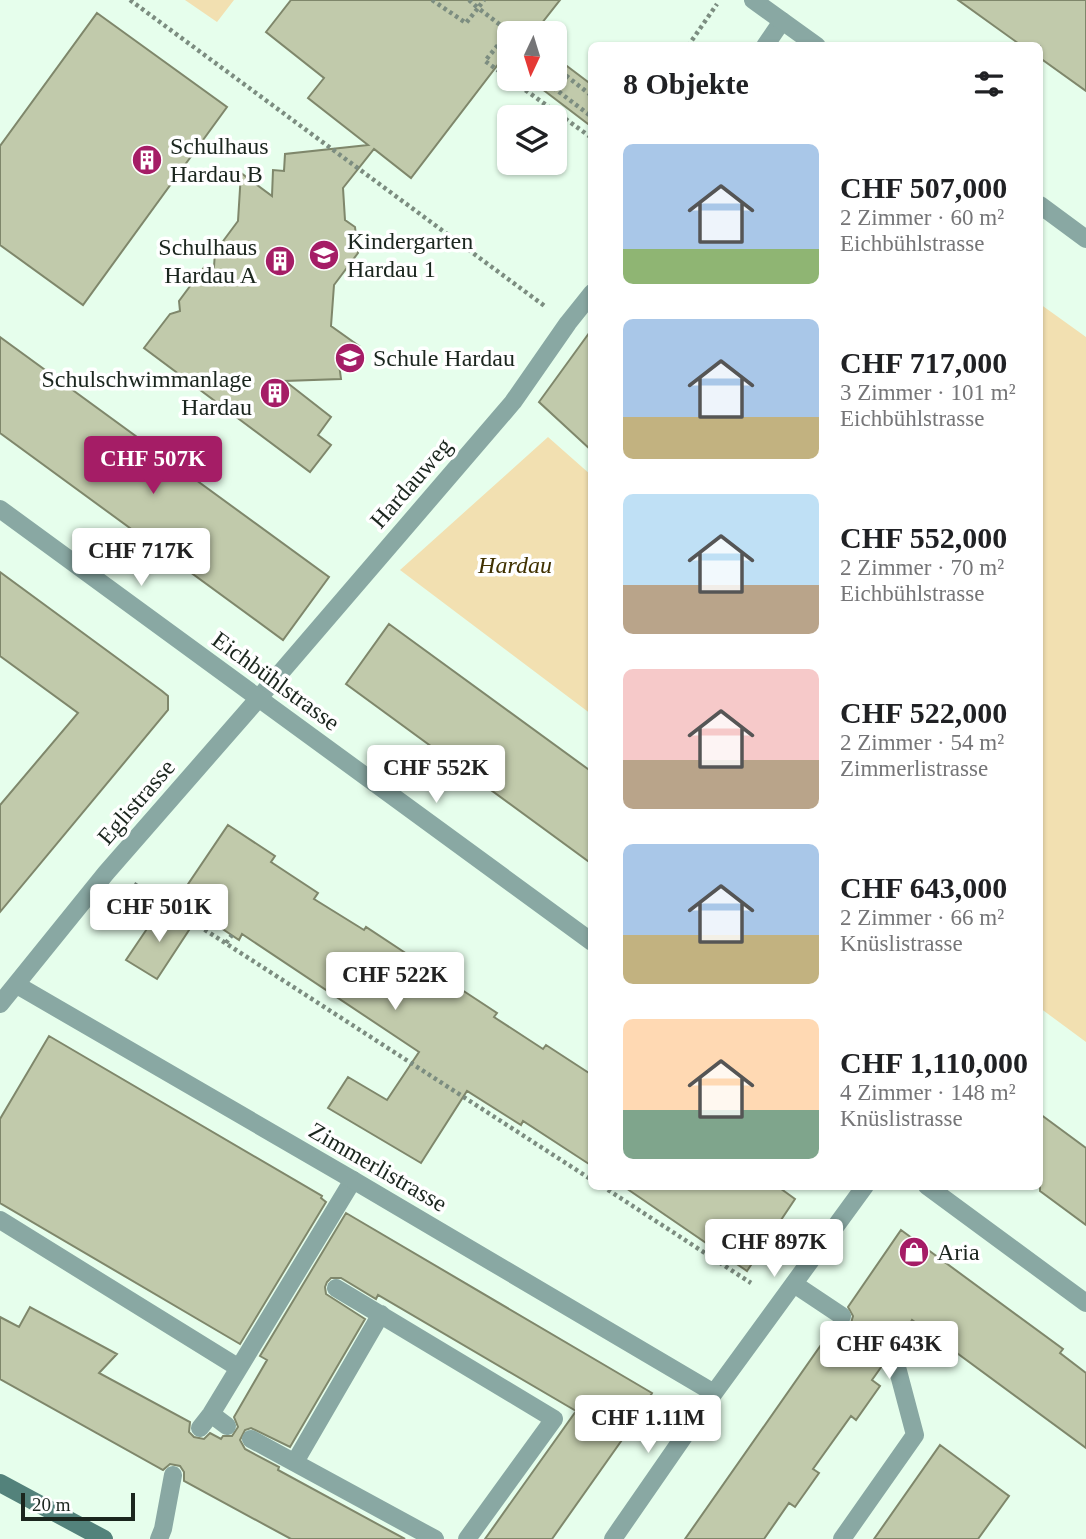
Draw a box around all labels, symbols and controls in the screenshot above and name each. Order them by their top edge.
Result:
north arrow [497,21,567,91]
map controls [497,21,567,175]
icon: filters [970,65,1008,103]
text: 8 Objekte [623,67,749,100]
button: layers [497,105,567,175]
place label: Schulhaus Hardau B [170,133,269,187]
building icon: Schulhaus Hardau B [130,143,164,177]
text: CHF 507,000 [840,171,1007,204]
icon: home [679,172,763,256]
text: 2 Zimmer · 60 m² [840,205,1004,230]
place label: Kindergarten Hardau 1 [347,228,473,282]
text: Eichbühlstrasse [840,231,984,256]
place label: Schulhaus Hardau A [158,234,258,288]
school or university icon: Kindergarten Hardau 1 [307,238,341,272]
building icon: Schulhaus Hardau A [263,244,297,278]
school or university icon: Schule Hardau [333,341,367,375]
place label: Schule Hardau [373,345,515,371]
text: CHF 717,000 [840,346,1007,379]
icon: home [679,347,763,431]
place label: Schulschwimmanlage Hardau [41,366,252,420]
building icon: Schulschwimmanlage Hardau [258,376,292,410]
text: 3 Zimmer · 101 m² [840,380,1016,405]
text: Eichbühlstrasse [840,406,984,431]
street label: Hardauweg [365,433,457,533]
pin: CHF 507K [81,436,225,496]
text: CHF 507K [100,446,206,471]
text: CHF 552,000 [840,521,1007,554]
icon: home [679,522,763,606]
pin: CHF 717K [69,528,213,588]
text: CHF 717K [88,538,194,563]
park label: Hardau [477,552,552,578]
text: 2 Zimmer · 70 m² [840,555,1004,580]
text: Eichbühlstrasse [840,581,984,606]
street label: Eichbühlstrasse [207,626,345,736]
text: CHF 522,000 [840,696,1007,729]
icon: home [679,697,763,781]
text: 2 Zimmer · 54 m² [840,730,1004,755]
pin: CHF 552K [364,746,508,805]
street label: Eglistrasse [92,754,180,850]
text: CHF 552K [383,755,489,780]
text: Zimmerlistrasse [840,756,988,781]
text: CHF 643,000 [840,871,1007,904]
icon: home [679,872,763,956]
pin: CHF 501K [87,884,231,944]
text: CHF 501K [106,894,212,919]
text: 2 Zimmer · 66 m² [840,905,1004,930]
text: Knüslistrasse [840,931,963,956]
pin: CHF 522K [323,953,467,1012]
text: CHF 522K [342,962,448,987]
text: CHF 1,110,000 [840,1046,1028,1079]
icon: home [679,1047,763,1131]
text: 4 Zimmer · 148 m² [840,1080,1016,1105]
text: Knüslistrasse [840,1106,963,1131]
street label: Zimmerlistrasse [305,1117,451,1217]
pin: CHF 897K [702,1220,846,1279]
text: CHF 897K [721,1229,827,1254]
shop icon: Aria [897,1235,931,1269]
place label: Aria [937,1239,980,1265]
pin: CHF 643K [817,1322,961,1381]
text: CHF 643K [836,1331,942,1356]
pin: CHF 1.11M [568,1396,728,1455]
text: CHF 1.11M [591,1405,705,1430]
scale bar [21,1490,135,1522]
text: 20 m [32,1494,71,1515]

